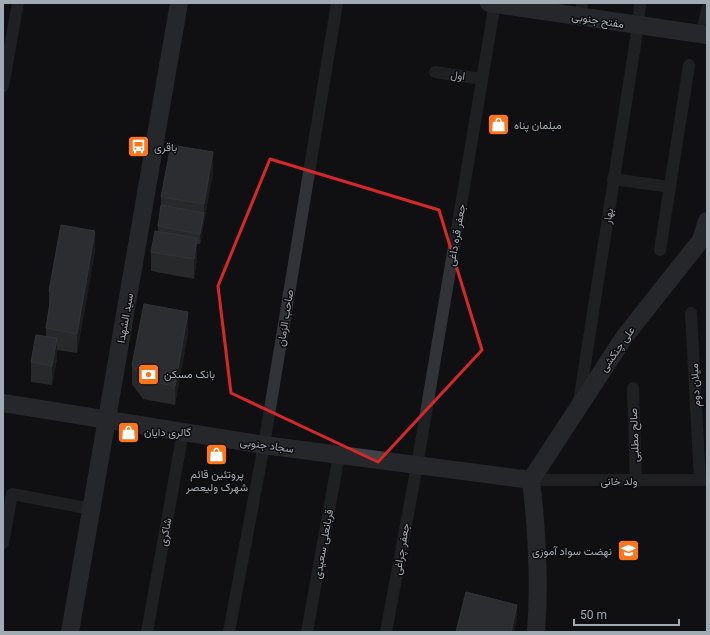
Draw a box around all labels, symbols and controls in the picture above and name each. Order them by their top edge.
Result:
street label: مفتح جنوبی [571,10,625,32]
street label: اول [450,68,466,83]
shop icon: مبلمان پناه [486,112,512,138]
place label: مبلمان پناه [514,119,562,133]
bus stop icon: باقری [126,134,152,160]
place label: باقری [154,141,177,154]
street label: جعفر قره داغی [445,203,468,267]
street label: بهار [601,207,616,226]
street label: صاحب الزمان [275,289,296,348]
street label: سید الشهدا [115,292,136,344]
street label: علی چنکشی [597,324,639,375]
bank icon: بانک مسکن [135,361,161,387]
street label: میلان دوم [688,363,704,407]
place label: بانک مسکن [164,368,215,381]
street label: صالح مطلبی [627,408,643,462]
shop icon: گالری دایان [116,419,142,445]
place label: گالری دایان [144,426,191,439]
street label: سجاد جنوبی [239,435,295,456]
shop icon: پروتئین قائم شهرک ولیعصر [204,441,230,467]
place label: پروتئین قائم شهرک ولیعصر [185,468,248,494]
street label: ولد خانی [600,475,638,488]
street label: قربانعلی سعیدی [311,508,336,580]
street label: شاکری [157,517,174,547]
street label: جعفر چراغی [391,522,413,576]
school or university icon: نهضت سواد آموزی [615,538,641,564]
place label: نهضت سواد آموزی [532,545,612,558]
scale bar [574,601,679,627]
text: 50 m [580,608,607,622]

